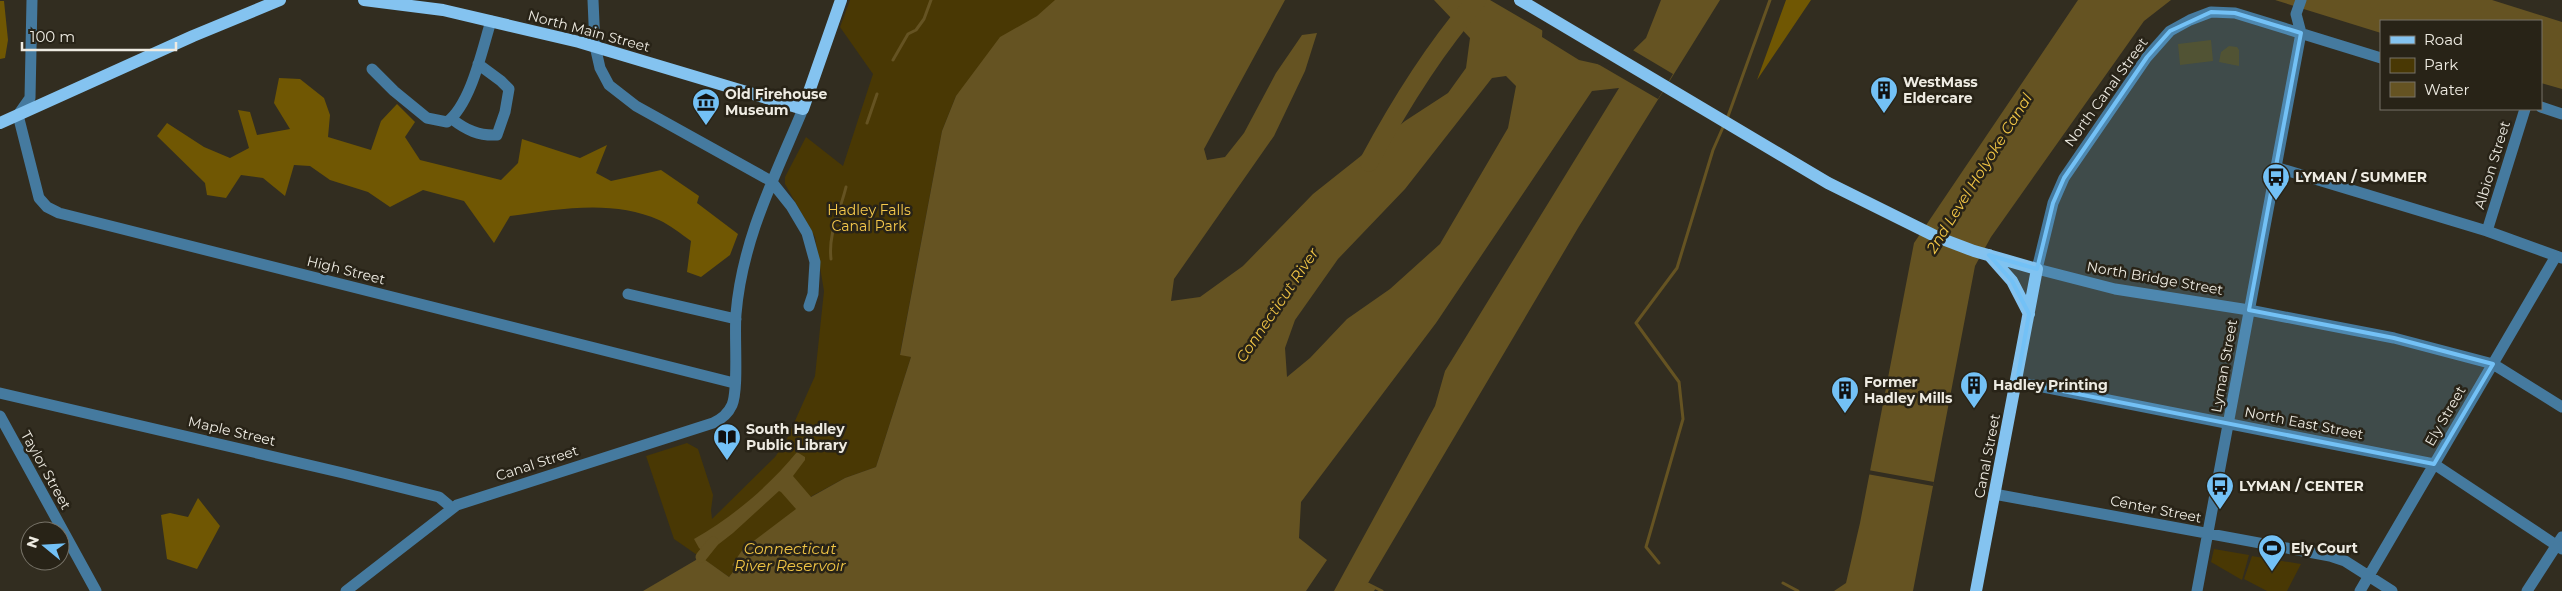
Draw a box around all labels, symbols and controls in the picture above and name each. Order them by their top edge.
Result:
street label: North Main Street [526,6,652,56]
scale bar [22,20,176,52]
legend [2380,20,2542,110]
text: 100 m [30,27,75,46]
text: Road [2424,30,2463,49]
street label: North Canal Street [2060,34,2152,150]
text: Park [2424,55,2458,74]
place label: WestMass Eldercare [1903,73,1978,107]
building icon: WestMass Eldercare [1869,75,1899,114]
text: Water [2424,80,2470,99]
place label: Old Firehouse Museum [725,85,828,119]
museum icon: Old Firehouse Museum [691,87,721,126]
water label: 2nd Level Holyoke Canal [1921,90,2036,257]
street label: Albion Street [2470,118,2514,211]
bus stop icon: LYMAN / SUMMER [2261,162,2291,201]
place label: LYMAN / SUMMER [2295,168,2427,186]
park label: Hadley Falls Canal Park [827,201,911,235]
water label: Connecticut River [1232,243,1323,366]
street label: High Street [305,252,387,289]
street label: North Bridge Street [2085,257,2225,299]
street label: Lyman Street [2207,318,2241,414]
building icon: Hadley Printing [1959,370,1989,409]
place label: Former Hadley Mills [1864,373,1953,407]
building icon: Former Hadley Mills [1830,375,1860,414]
place label: Hadley Printing [1993,376,2108,394]
street label: Ely Street [2421,382,2470,449]
street label: North East Street [2243,403,2365,443]
street label: Maple Street [186,412,278,450]
street label: Canal Street [1970,412,2004,500]
place label: South Hadley Public Library [746,420,848,454]
library icon: South Hadley Public Library [712,422,742,461]
street label: Taylor Street [17,427,75,513]
street label: Canal Street [494,441,581,485]
bus stop icon: LYMAN / CENTER [2205,471,2235,510]
place label: LYMAN / CENTER [2239,477,2364,495]
street label: Center Street [2109,491,2204,527]
north arrow [20,521,70,571]
sports icon: Ely Court [2257,533,2287,572]
text: N [22,534,43,550]
water label: Connecticut River Reservoir [734,539,847,575]
place label: Ely Court [2291,539,2358,557]

